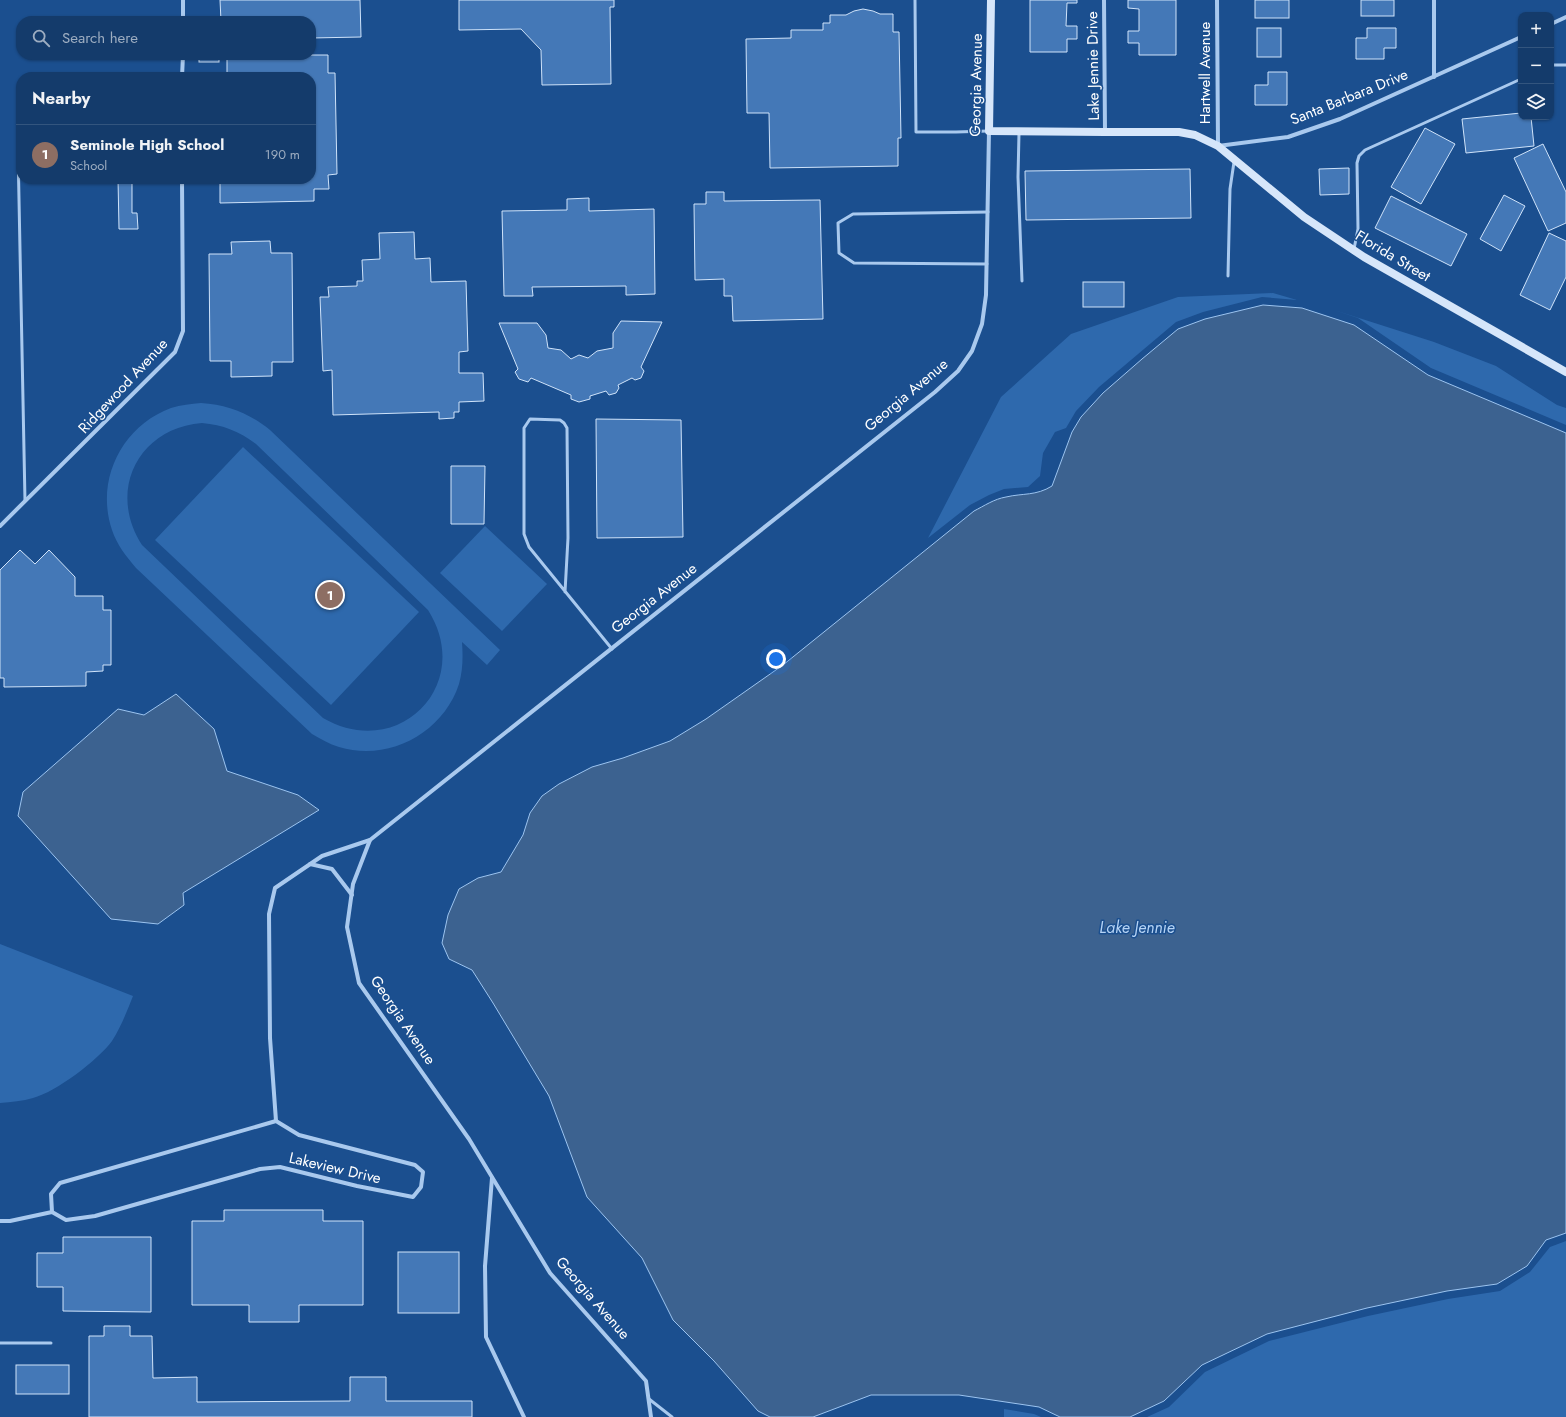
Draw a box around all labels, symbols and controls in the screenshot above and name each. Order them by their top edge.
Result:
street label: Lake Jennie Drive [1081,11,1105,121]
map controls [1518,12,1554,120]
button: + [1518,12,1554,48]
search box [16,16,316,60]
street label: Hartwell Avenue [1194,21,1216,124]
icon: search [30,27,52,49]
text: Search here [62,27,138,49]
street label: Georgia Avenue [964,33,988,137]
button: − [1518,48,1554,84]
street label: Santa Barbara Drive [1287,63,1411,131]
button: layers [1518,84,1554,120]
text: Nearby [32,86,90,110]
text: Seminole High School [70,134,224,156]
text: 1 [42,145,48,164]
text: 190 m [265,145,300,164]
text: School [70,156,107,175]
street label: Florida Street [1351,225,1435,287]
street label: Ridgewood Avenue [73,333,173,438]
street label: Georgia Avenue [859,353,953,437]
street label: Georgia Avenue [607,557,702,638]
pin: 1 [317,580,343,610]
your location [766,649,786,669]
water label: Lake Jennie [1099,916,1175,939]
street label: Georgia Avenue [365,971,441,1069]
street label: Lakeview Drive [287,1147,383,1189]
street label: Georgia Avenue [551,1252,635,1344]

